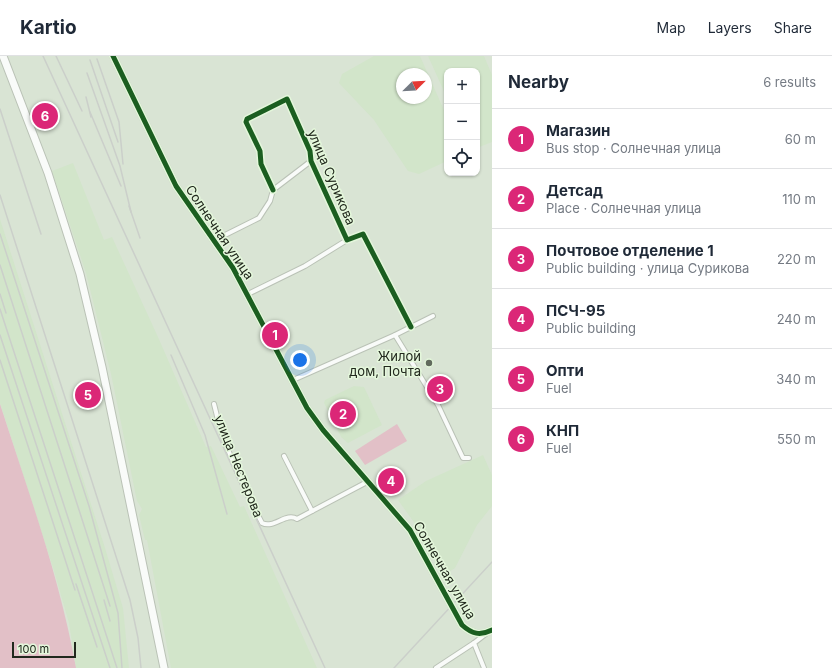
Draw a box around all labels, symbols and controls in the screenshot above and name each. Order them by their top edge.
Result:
text: Kartio [20,16,77,39]
text: Map [657,19,686,36]
text: Layers [708,19,752,36]
text: Share [774,19,812,36]
north arrow [396,68,432,104]
map controls [444,68,480,176]
button: + [444,68,480,104]
text: Nearby [508,72,569,92]
text: 6 results [763,74,816,90]
pin: 6 [32,101,58,131]
button: − [444,104,480,140]
text: Магазин [546,121,610,140]
street label: улица Сурикова [305,127,359,227]
text: 1 [518,131,524,147]
text: 60 m [785,131,816,147]
button: locate [444,140,480,176]
text: Bus stop · Солнечная улица [546,140,721,156]
text: Детсад [546,181,603,200]
street label: Солнечная улица [182,182,258,282]
text: 2 [517,191,525,207]
text: 110 m [782,191,816,207]
text: Place · Солнечная улица [546,200,701,216]
text: Почтовое отделение 1 [546,241,714,260]
text: 3 [517,251,525,267]
text: 220 m [777,251,816,267]
text: Public building · улица Сурикова [546,260,749,276]
text: ПСЧ-95 [546,301,605,320]
text: 4 [517,311,525,327]
text: 240 m [777,311,816,327]
pin: 1 [262,320,288,350]
text: Public building [546,320,636,336]
place label: Жилой дом, Почта [349,348,421,379]
your location [290,350,310,370]
marker: Жилой дом, Почта [424,358,434,368]
text: Опти [546,361,584,380]
text: 5 [517,371,525,387]
text: 340 m [776,371,816,387]
pin: 3 [427,374,453,404]
pin: 5 [75,380,101,410]
text: Fuel [546,380,572,396]
pin: 2 [330,399,356,429]
street label: улица Нестерова [211,412,267,520]
text: КНП [546,421,579,440]
text: 6 [517,431,525,447]
text: 550 m [777,431,816,447]
text: Fuel [546,440,572,456]
pin: 4 [378,466,404,496]
street label: Солнечная улица [410,518,480,622]
scale bar [12,640,76,659]
text: 100 m [18,642,49,656]

